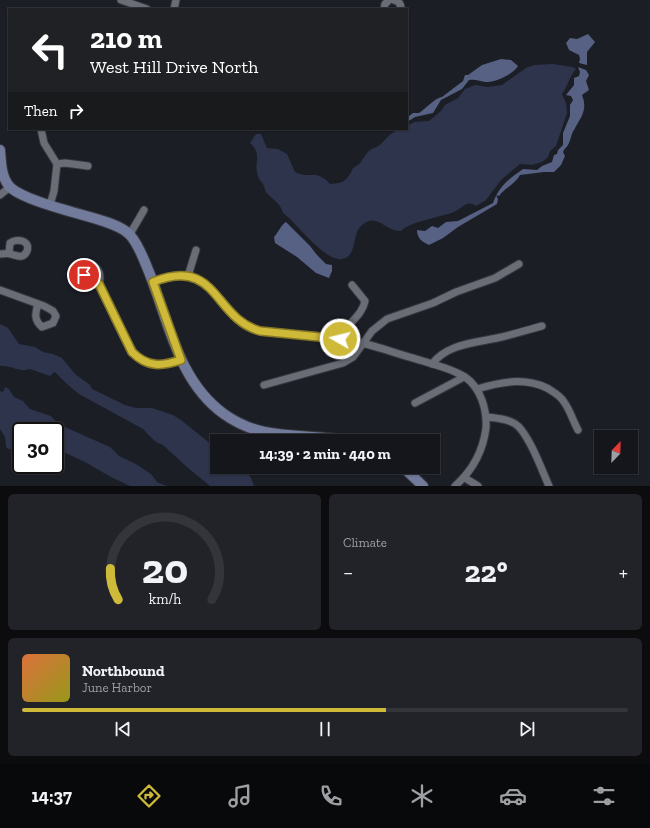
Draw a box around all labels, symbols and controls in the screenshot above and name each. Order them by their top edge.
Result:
text: 210 m [90,22,162,55]
icon: left [24,24,76,76]
text: West Hill Drive North [90,56,258,78]
icon: right [65,100,87,122]
text: Then [24,102,57,120]
pin [67,258,101,292]
icon: arrive [73,264,95,286]
position arrow [319,318,361,360]
speed limit sign: 30 [12,422,64,474]
north arrow [594,430,638,474]
map controls [594,430,638,474]
text: 14:39 · 2 min · 440 m [259,445,391,463]
text: Climate [343,535,387,550]
text: 20 [141,544,188,594]
text: 22° [464,554,508,590]
text: − [343,559,353,586]
text: + [619,559,628,586]
text: km/h [148,591,181,608]
text: Northbound [82,662,165,680]
text: June Harbor [82,680,152,695]
icon: previous [112,718,134,740]
icon: pause [314,718,336,740]
icon: next [516,718,538,740]
icon: directions [135,782,163,810]
icon: music [226,782,254,810]
icon: phone [317,782,345,810]
icon: climate [408,782,436,810]
icon: car [499,782,527,810]
icon: filters [590,782,618,810]
text: 14:37 [32,785,72,807]

